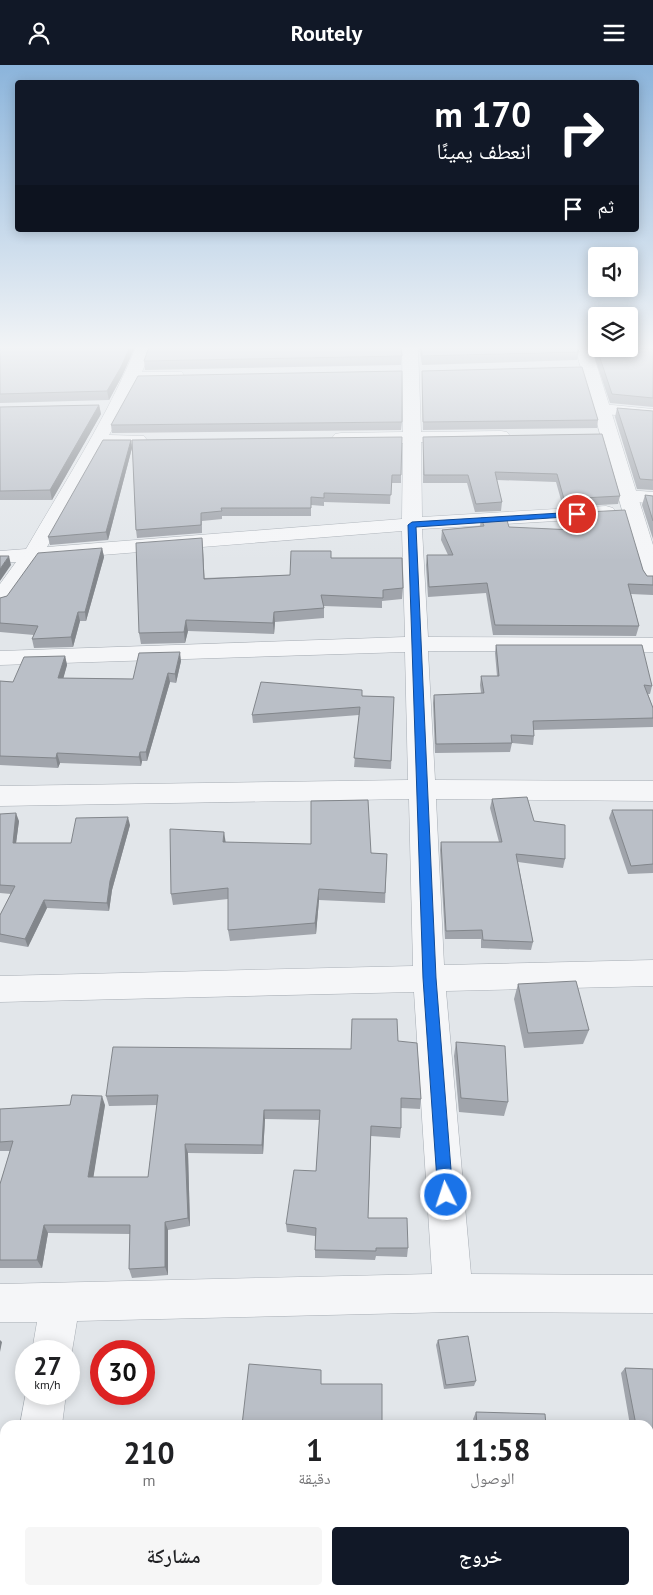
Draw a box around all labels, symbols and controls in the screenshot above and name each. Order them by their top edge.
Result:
icon: person [25,19,53,47]
text: Routely [291,19,362,47]
icon: menu [600,19,628,47]
text: 170 m [434,91,531,137]
icon: right [549,100,614,165]
text: انعطف يمينًا [436,137,531,165]
text: ثم [597,194,614,218]
icon: arrive [559,195,587,223]
map controls [588,247,638,357]
button: sound [588,247,638,297]
button: layers [588,307,638,357]
pin [556,493,598,535]
icon: arrive [563,500,591,528]
position arrow [419,1168,471,1220]
speed limit sign: 30 [90,1340,155,1405]
text: 27 [33,1350,62,1382]
text: km/h [34,1377,61,1392]
text: 1 [306,1430,323,1469]
text: 11:58 [454,1430,530,1469]
text: 210 [124,1433,175,1472]
text: دقيقة [298,1468,331,1488]
text: الوصول [470,1468,515,1488]
text: m [143,1470,156,1490]
button: مشاركة [25,1527,322,1585]
button: خروج [332,1527,629,1585]

